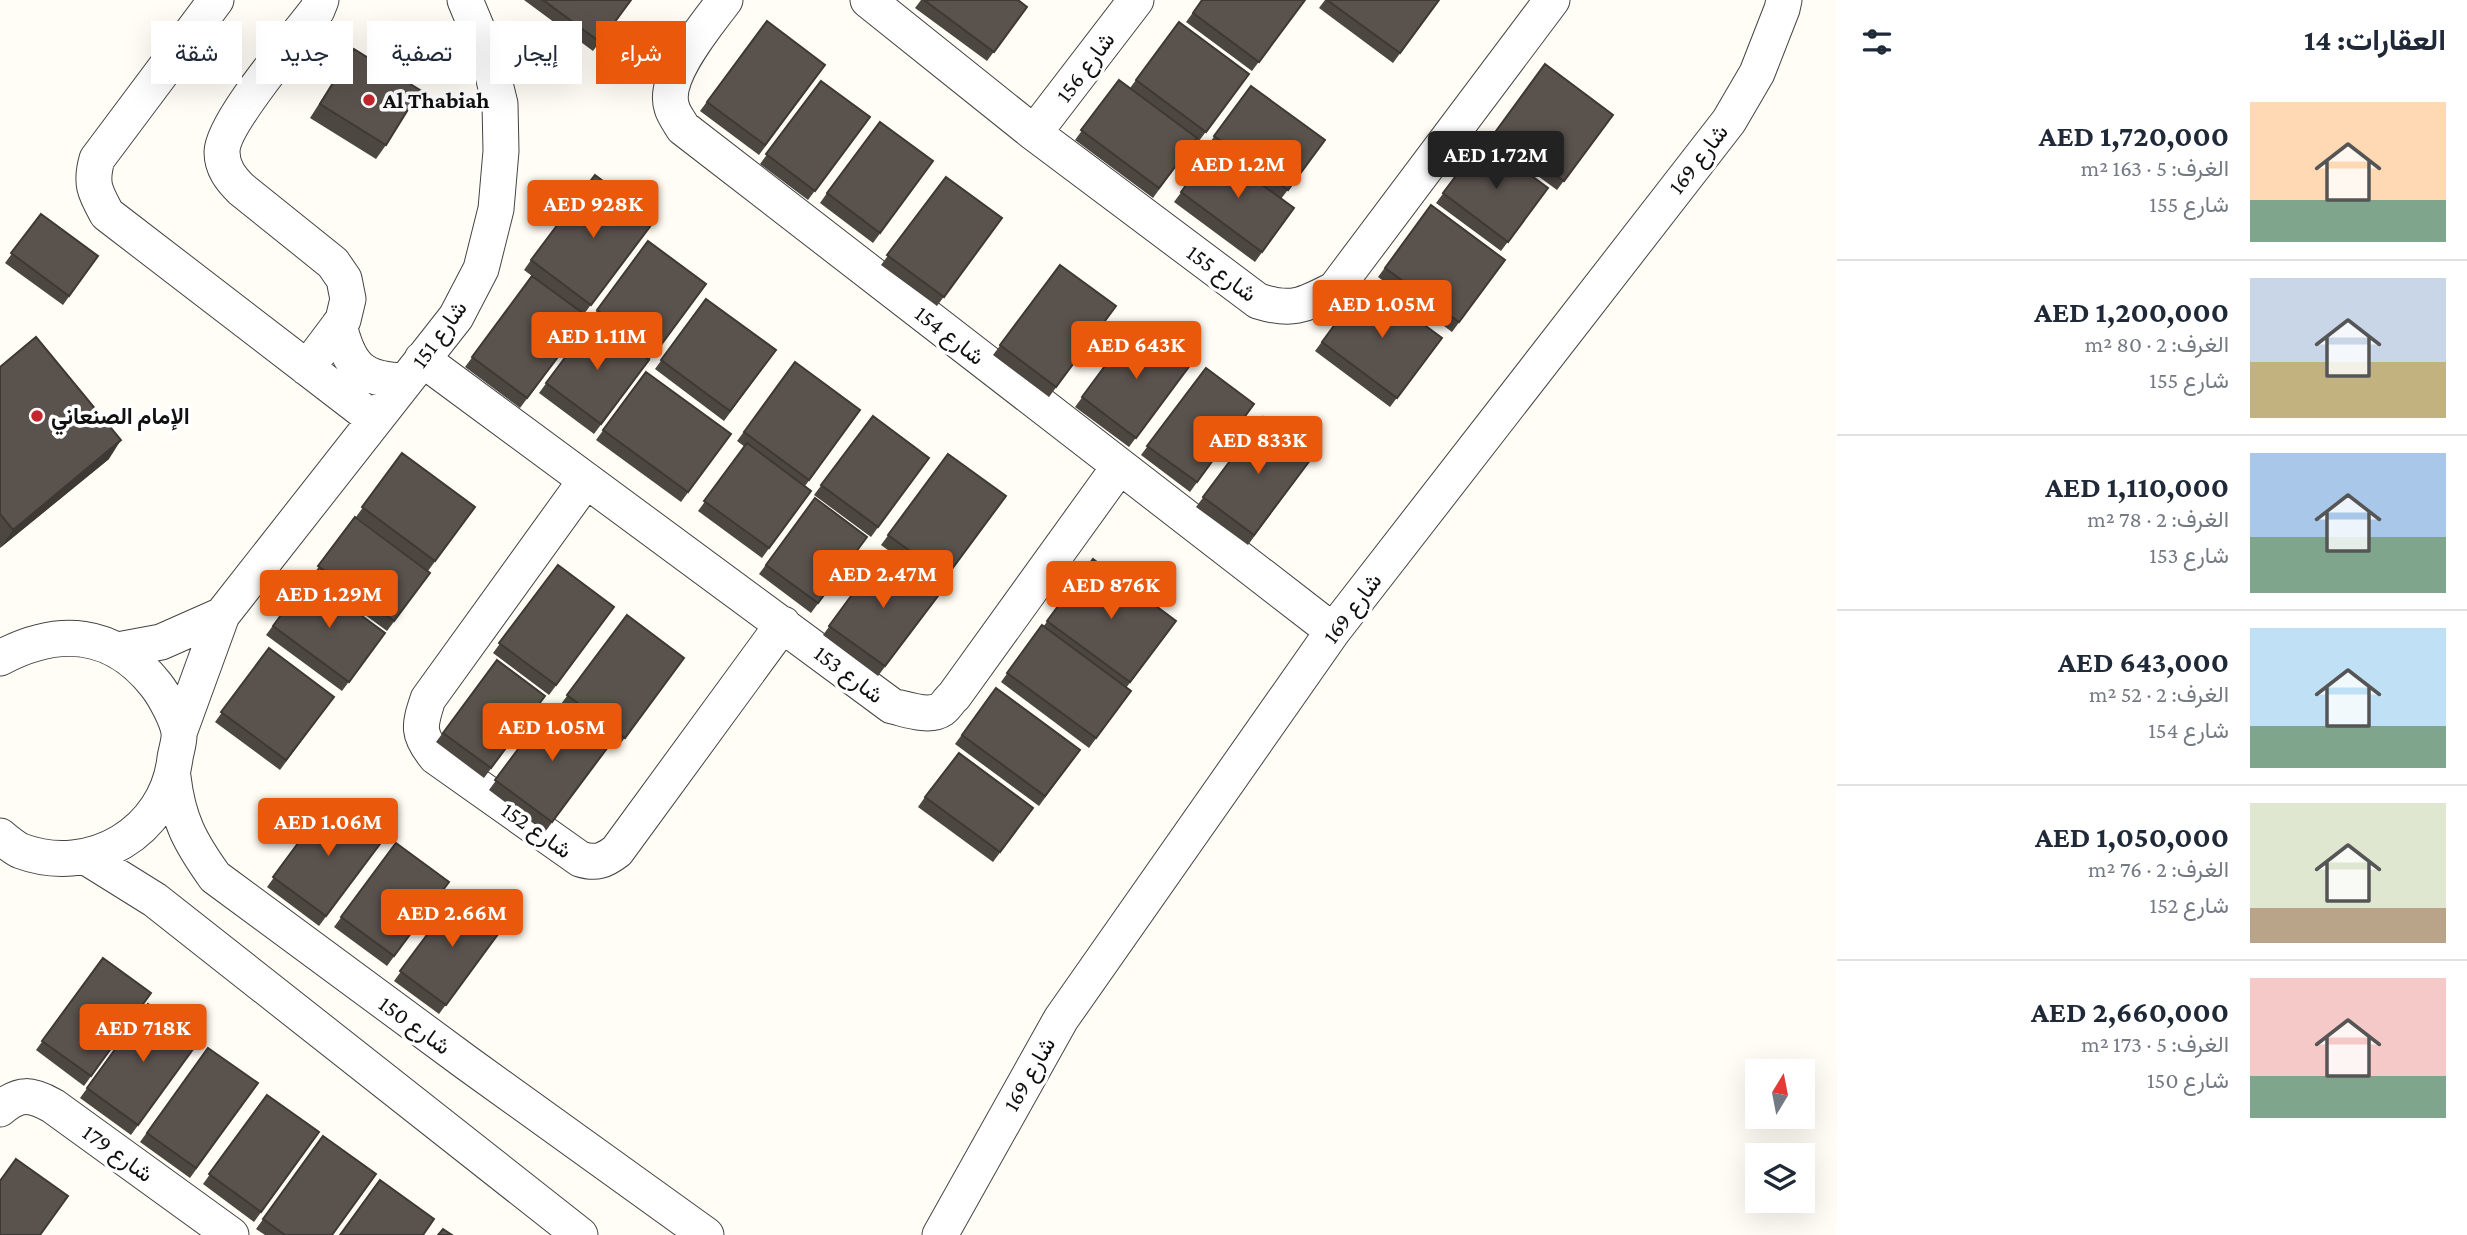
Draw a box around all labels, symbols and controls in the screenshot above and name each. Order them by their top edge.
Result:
chip: شقة [151,21,242,84]
chip: جديد [256,21,353,84]
chip: تصفية [367,21,476,84]
chip: إيجار [490,21,582,84]
chip: شراء [596,21,686,84]
icon: filters [1858,23,1896,61]
text: العقارات: 14 [2304,23,2446,56]
street label: شارع 156 [1050,27,1122,109]
place label: Al Thabiah [382,87,490,113]
marker: Al Thabiah [361,92,377,108]
street label: شارع 169 [1663,119,1736,201]
text: AED 1,720,000 [2039,119,2229,152]
icon: home [2306,130,2390,214]
pin: AED 1.72M [1416,132,1576,191]
pin: AED 1.2M [1166,140,1310,200]
text: AED 1.72M [1444,141,1548,167]
text: AED 1.2M [1191,150,1285,176]
text: الغرف: 5 · 163 m² [2081,155,2229,181]
pin: AED 928K [521,180,665,240]
text: AED 928K [543,190,643,216]
text: شارع 155 [2149,191,2229,217]
street label: شارع 155 [1180,239,1262,309]
pin: AED 1.05M [1302,280,1462,340]
text: AED 1.05M [1329,290,1435,316]
street label: شارع 151 [406,295,474,374]
text: AED 1,200,000 [2034,295,2229,328]
street label: شارع 154 [908,300,990,372]
icon: home [2306,306,2390,390]
pin: AED 1.11M [517,312,677,372]
text: AED 1.11M [547,322,647,348]
pin: AED 643K [1064,322,1208,381]
text: AED 643K [1087,331,1185,357]
text: الغرف: 2 · 80 m² [2085,331,2229,357]
text: شارع 155 [2149,367,2229,393]
place label: الإمام الصنعاني [51,403,190,436]
marker: الإمام الصنعاني [29,408,45,424]
pin: AED 833K [1186,416,1330,476]
text: AED 833K [1209,426,1307,452]
text: AED 1,110,000 [2045,470,2229,503]
icon: home [2306,481,2390,565]
text: الغرف: 2 · 78 m² [2087,506,2229,532]
text: شارع 153 [2149,542,2229,568]
pin: AED 2.47M [803,550,963,610]
text: AED 2.47M [829,560,937,586]
pin: AED 876K [1039,562,1183,621]
street label: شارع 169 [1317,568,1389,650]
pin: AED 1.29M [249,570,409,630]
text: AED 876K [1062,571,1160,597]
text: AED 1.29M [276,580,382,606]
street label: شارع 153 [808,640,889,711]
text: AED 643,000 [2058,645,2229,678]
icon: home [2306,656,2390,740]
text: الغرف: 2 · 52 m² [2089,681,2229,707]
pin: AED 1.05M [472,704,632,763]
text: AED 1.05M [499,713,605,739]
text: شارع 154 [2148,717,2229,743]
street label: شارع 152 [495,797,577,866]
pin: AED 1.06M [248,798,408,858]
text: AED 1.06M [274,808,382,834]
text: AED 1,050,000 [2035,820,2229,853]
icon: home [2306,831,2390,915]
text: الغرف: 2 · 76 m² [2088,856,2229,882]
pin: AED 2.66M [372,890,532,949]
text: شارع 152 [2150,892,2229,918]
text: AED 2.66M [397,899,507,925]
street label: شارع 150 [372,990,456,1062]
text: AED 2,660,000 [2031,995,2229,1028]
pin: AED 718K [71,1004,215,1064]
icon: home [2306,1006,2390,1090]
text: AED 718K [96,1014,190,1040]
text: الغرف: 5 · 173 m² [2081,1031,2229,1057]
street label: شارع 169 [997,1032,1063,1117]
north arrow [1745,1059,1815,1129]
map controls [1745,1059,1815,1213]
text: شارع 150 [2147,1067,2229,1093]
street label: شارع 179 [76,1119,158,1190]
button: layers [1745,1143,1815,1213]

